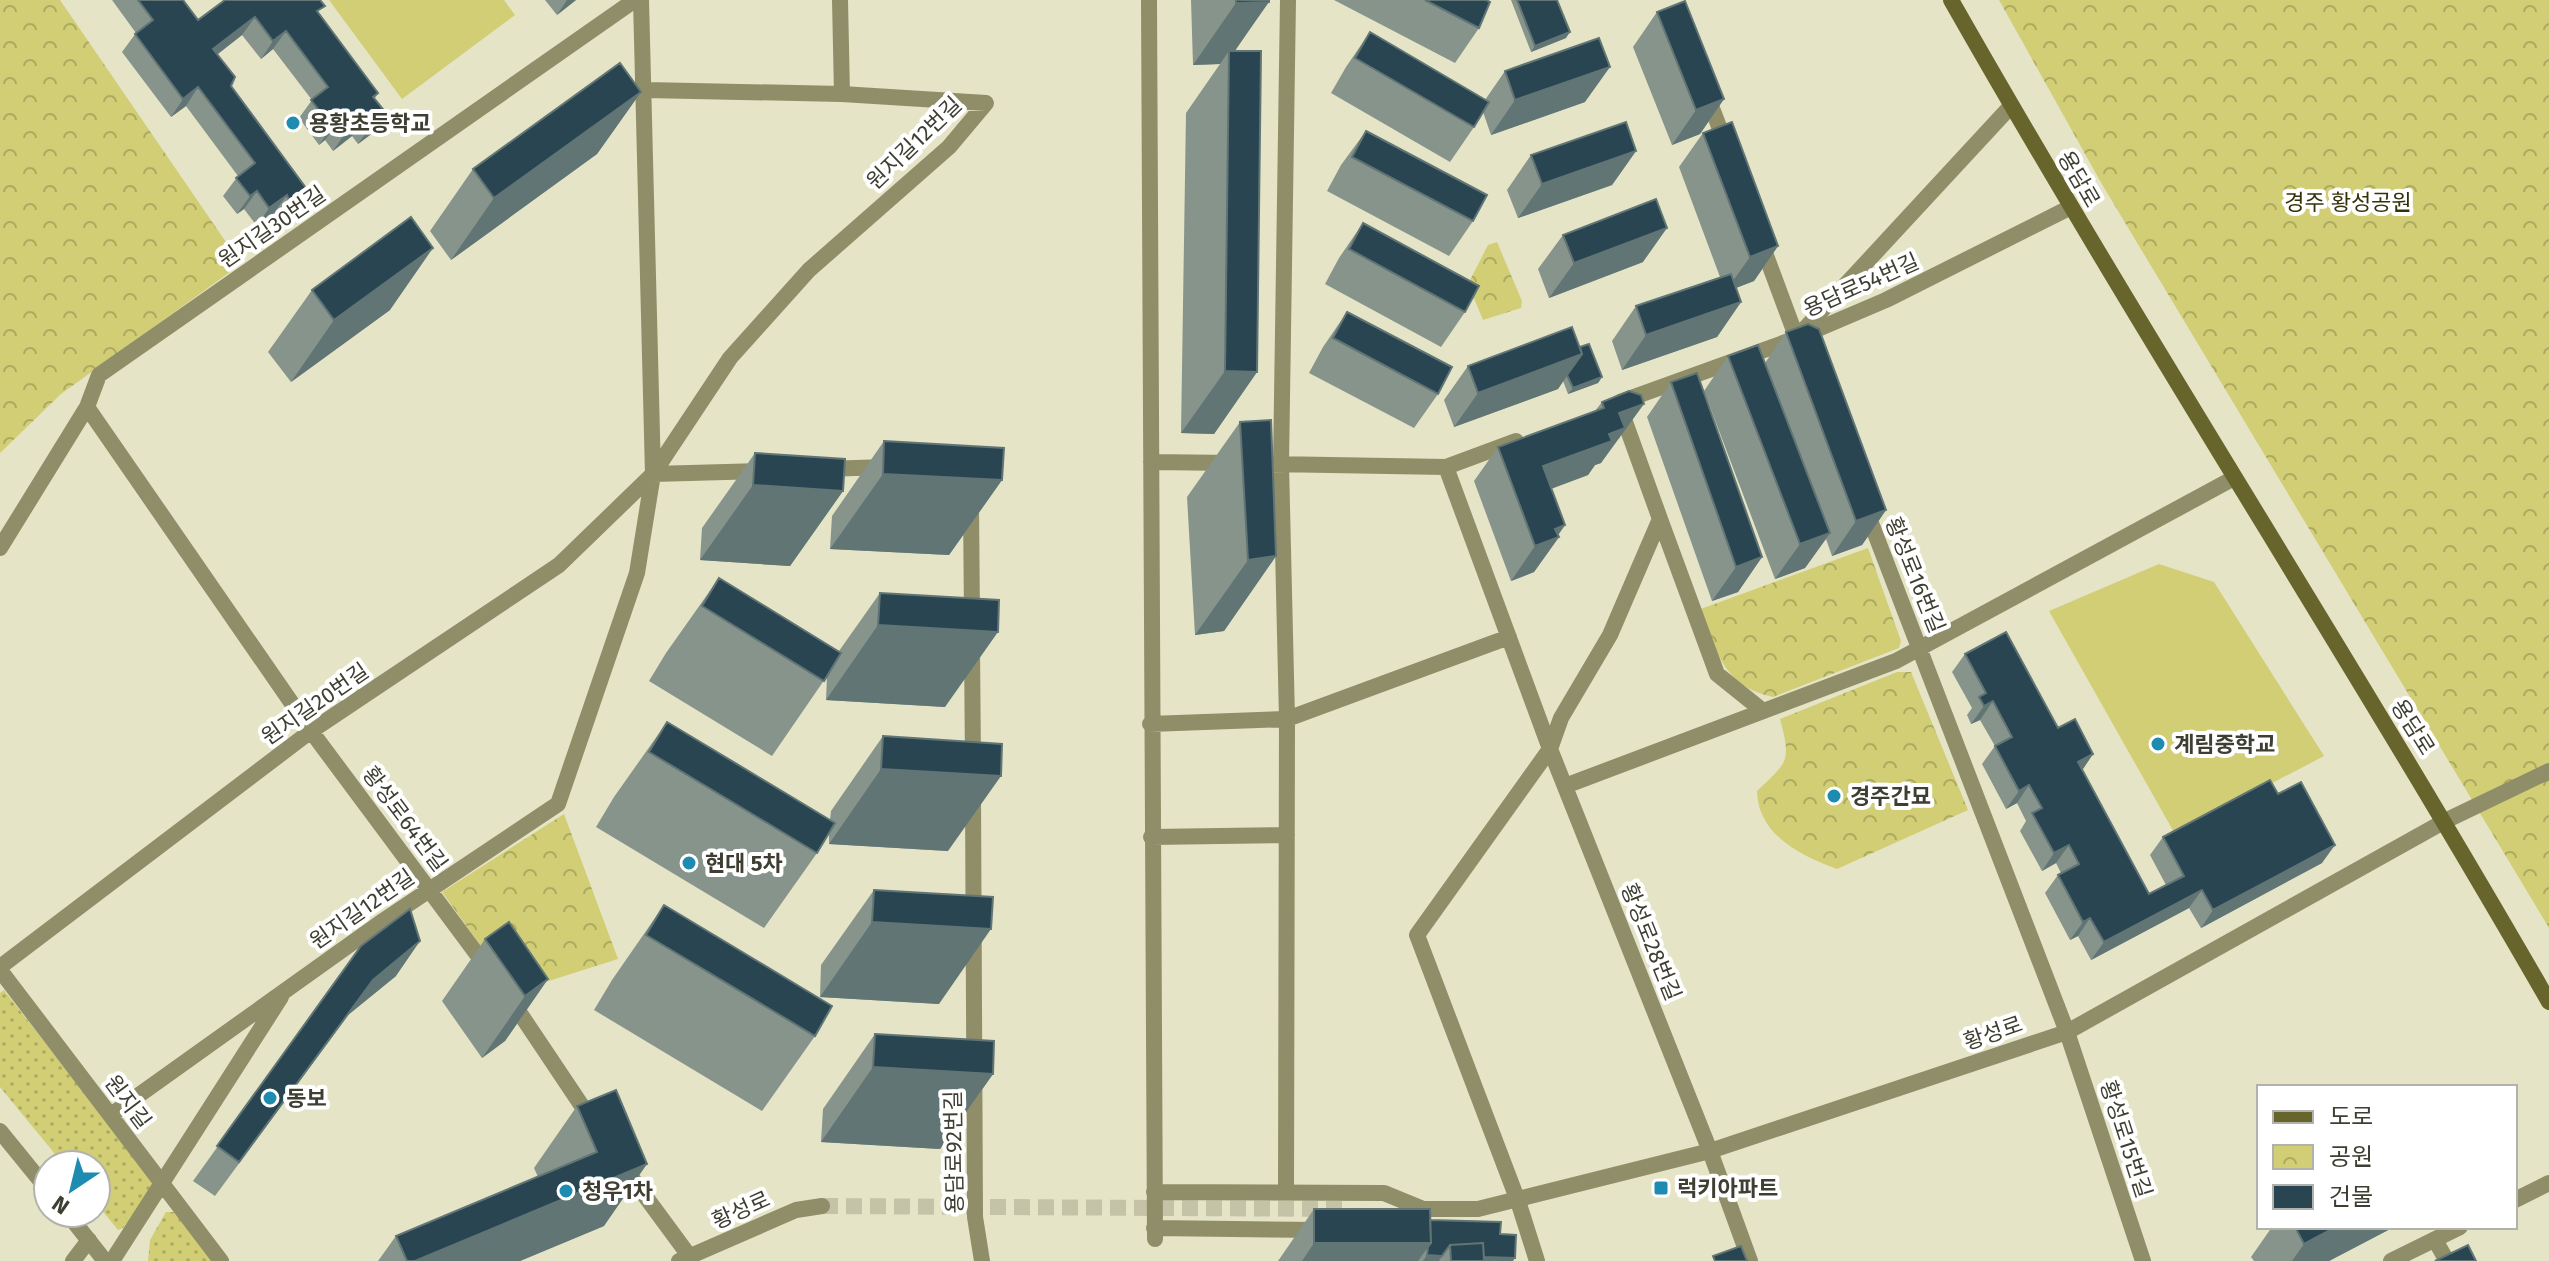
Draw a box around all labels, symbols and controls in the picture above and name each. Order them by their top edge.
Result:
street label: 원지길12번길 [861,91,967,195]
place label: 용황초등학교 [309,110,430,137]
marker: 용황초등학교 [284,114,302,132]
street label: 용담로 [2052,146,2106,212]
street label: 원지길30번길 [213,180,331,274]
park label: 경주 황성공원 [2284,189,2412,216]
street label: 용담로54번길 [1799,247,1923,323]
street label: 황성로16번길 [1880,513,1950,637]
street label: 원지길20번길 [256,657,374,751]
street label: 용담로 [2385,694,2441,760]
place label: 계림중학교 [2174,731,2275,758]
marker: 계림중학교 [2149,735,2167,753]
street label: 황성로64번길 [357,761,453,877]
place label: 경주간묘 [1850,783,1931,810]
marker: 경주간묘 [1825,787,1843,805]
place label: 현대 5차 [705,850,783,877]
marker: 현대 5차 [680,854,698,872]
street label: 원지길12번길 [304,863,420,955]
street label: 황성로28번길 [1615,879,1687,1005]
street label: 황성로 [1960,1010,2026,1056]
street label: 원지길 [99,1070,157,1134]
street label: 황성로15번길 [2094,1077,2158,1201]
place label: 동보 [286,1085,326,1112]
legend [2257,1085,2517,1229]
marker: 동보 [261,1089,279,1107]
street label: 용담로92번길 [939,1090,969,1214]
text: 도로 [2329,1103,2373,1131]
text: 공원 [2329,1143,2373,1171]
north arrow [32,1149,112,1229]
place label: 럭키아파트 [1677,1175,1778,1202]
place label: 청우1차 [582,1178,653,1205]
marker: 럭키아파트 [1652,1179,1670,1197]
marker: 청우1차 [557,1182,575,1200]
text: 건물 [2329,1183,2373,1211]
street label: 황성로 [708,1185,774,1235]
text: N [47,1190,75,1220]

